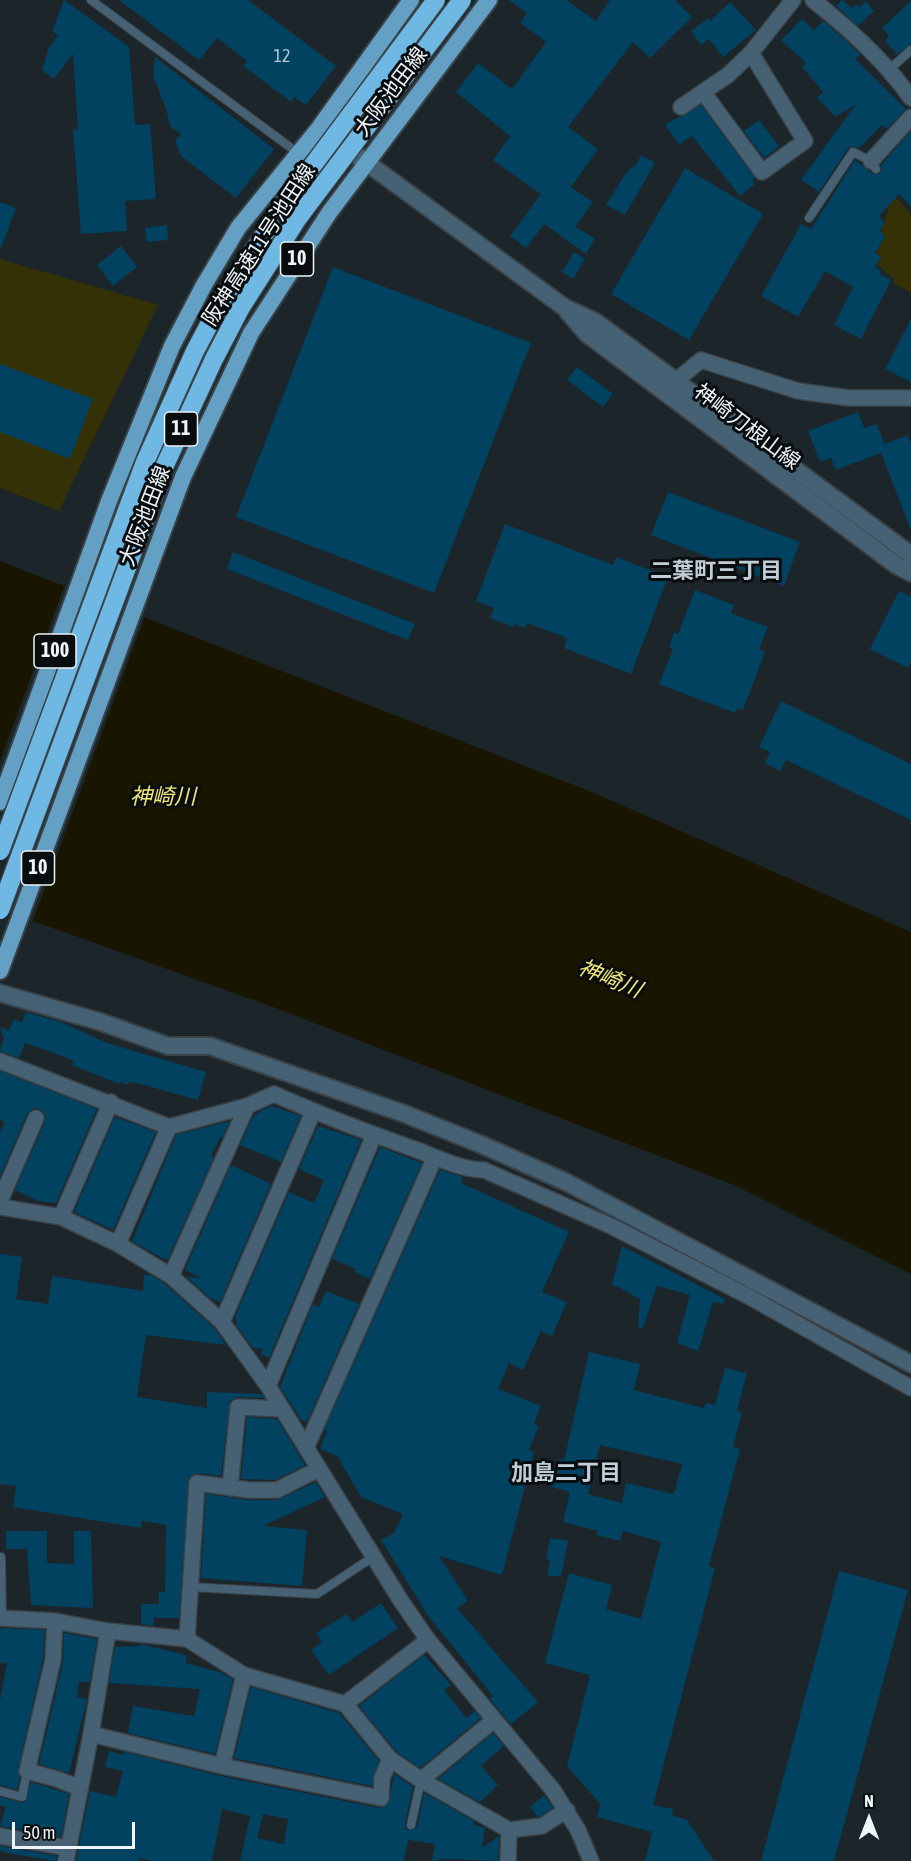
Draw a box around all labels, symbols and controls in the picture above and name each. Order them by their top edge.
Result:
street label: 大阪池田線 [349,42,433,142]
house number: 12 [274,45,290,67]
street label: 阪神高速11号池田線 [197,159,321,331]
road number: 10 [280,242,314,276]
street label: 神崎刀根山線 [689,379,805,475]
road number: 11 [164,412,198,446]
street label: 大阪池田線 [114,462,176,570]
district label: 二葉町三丁目 [650,558,782,584]
road number: 100 [34,634,76,668]
water label: 神崎川 [130,784,196,810]
road number: 10 [22,851,54,885]
water label: 神崎川 [574,954,646,1004]
district label: 加島二丁目 [511,1460,621,1486]
north arrow [839,1789,899,1849]
text: N [864,1792,874,1810]
scale bar [15,1810,138,1848]
text: 50 m [23,1822,55,1843]

